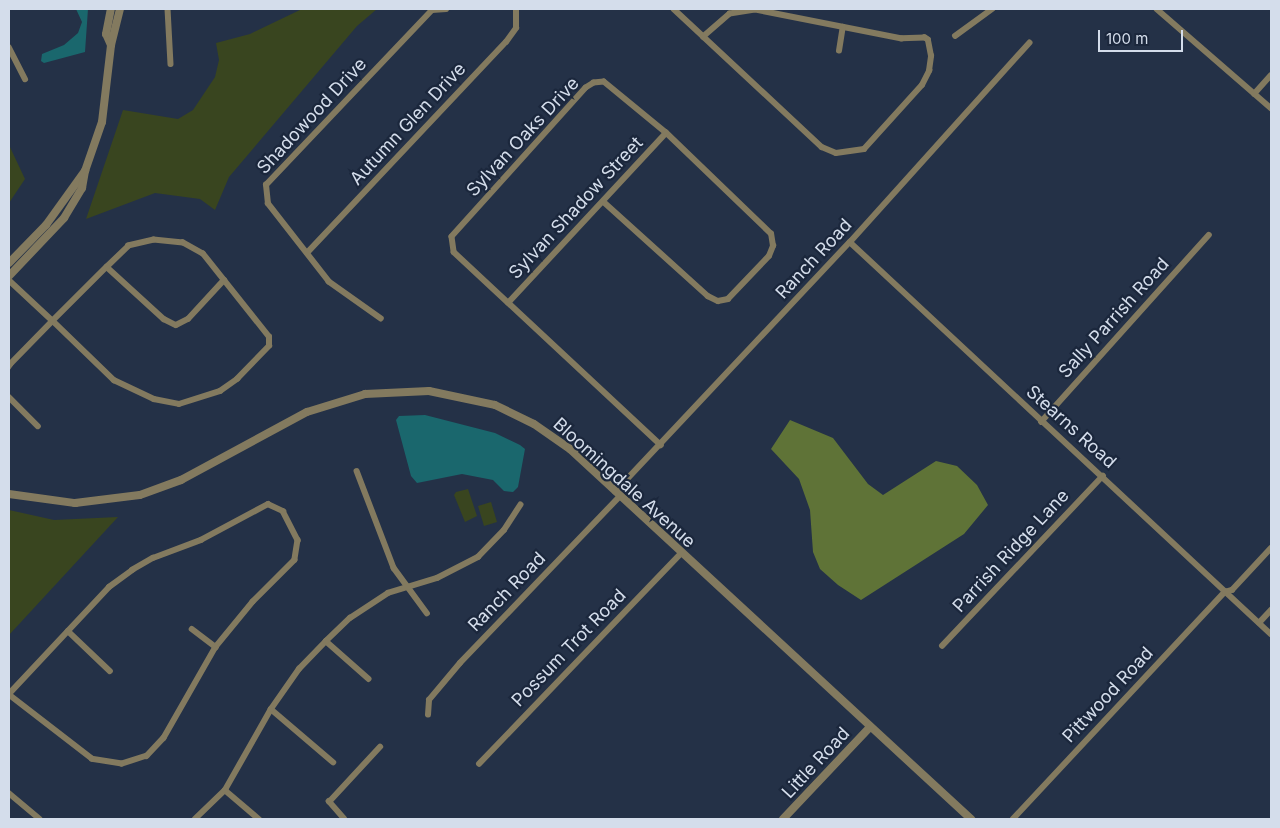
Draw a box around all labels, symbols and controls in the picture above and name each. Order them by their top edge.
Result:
scale bar [1100,20,1185,52]
text: 100 m [1106,29,1148,48]
street label: Shadowood Drive [253,54,371,178]
street label: Autumn Glen Drive [346,58,470,190]
street label: Sylvan Oaks Drive [462,73,584,201]
street label: Sylvan Shadow Street [505,132,647,284]
street label: Ranch Road [771,214,857,304]
street label: Sally Parrish Road [1054,253,1174,383]
street label: Stearns Road [1022,381,1120,473]
street label: Bloomingdale Avenue [548,413,700,553]
street label: Parrish Ridge Lane [948,485,1074,617]
street label: Ranch Road [464,548,550,636]
street label: Possum Trot Road [507,585,631,711]
street label: Pittwood Road [1058,643,1158,747]
street label: Little Road [778,723,854,803]

